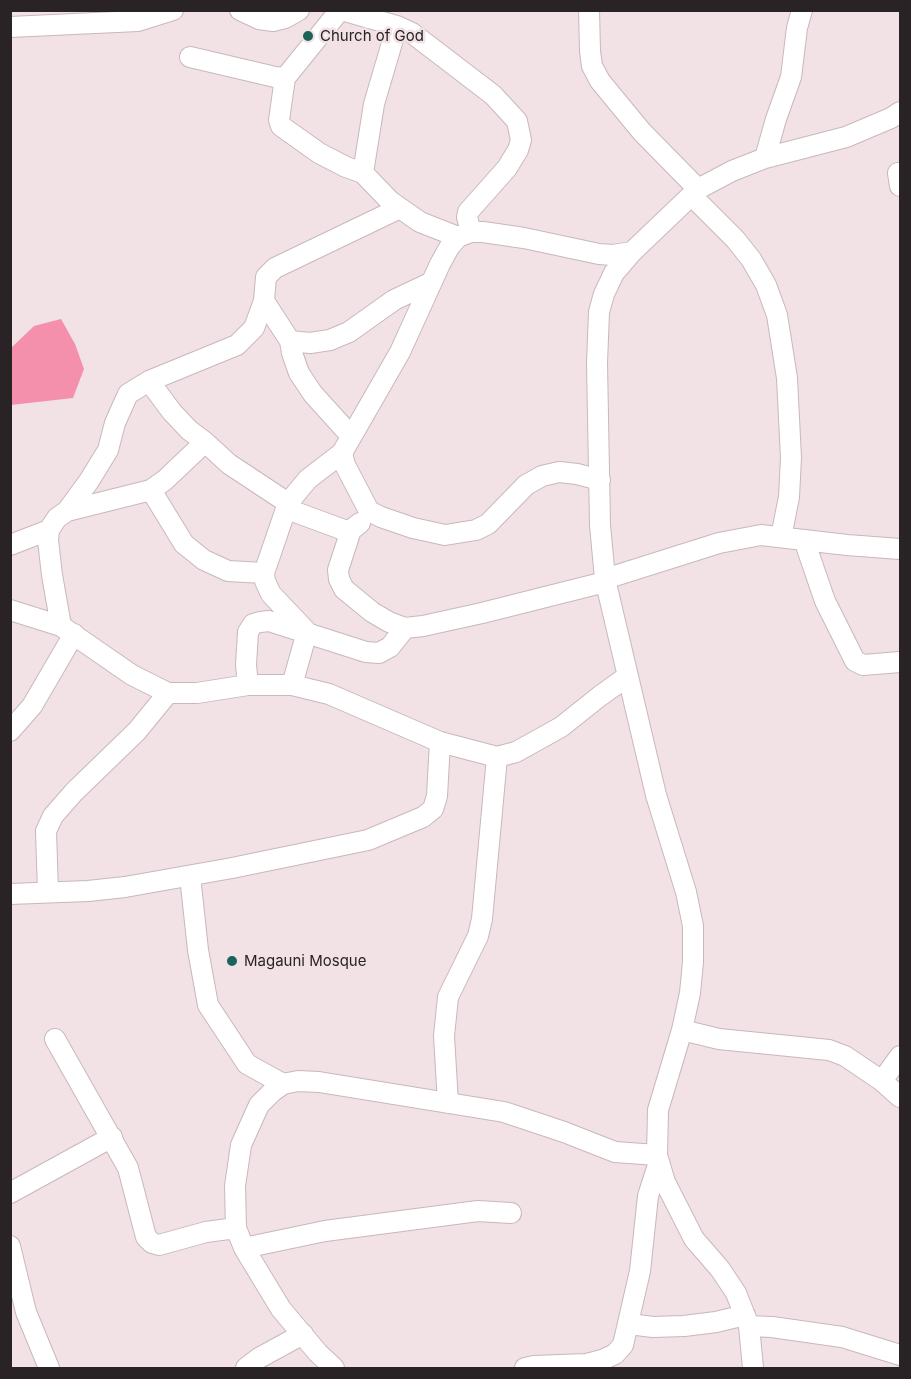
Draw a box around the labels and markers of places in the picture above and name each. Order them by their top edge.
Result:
place label: Church of God [320,27,424,45]
marker: Church of God [301,29,315,43]
place label: Magauni Mosque [244,952,366,970]
marker: Magauni Mosque [225,954,239,968]

